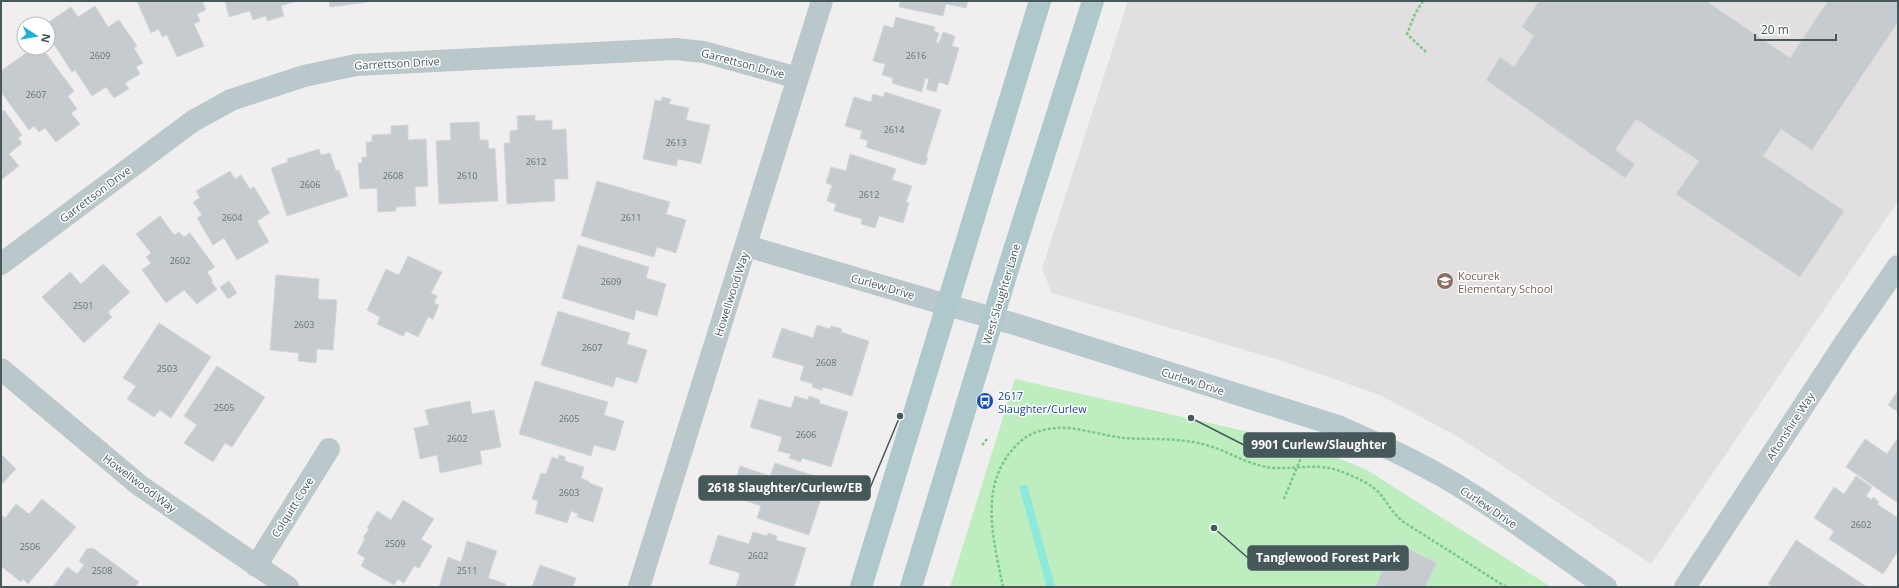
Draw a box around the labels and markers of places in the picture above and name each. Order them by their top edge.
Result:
place label: Kocurek Elementary School [1458,268,1553,296]
school or university icon: Kocurek Elementary School [1435,271,1455,291]
place label: 2617 Slaughter/Curlew [998,388,1087,416]
bus stop icon: 2617 Slaughter/Curlew [975,391,995,411]
callout: 9901 Curlew/Slaughter [1244,433,1395,457]
callout: 2618 Slaughter/Curlew/EB [699,476,870,500]
callout: Tanglewood Forest Park [1248,546,1408,570]

